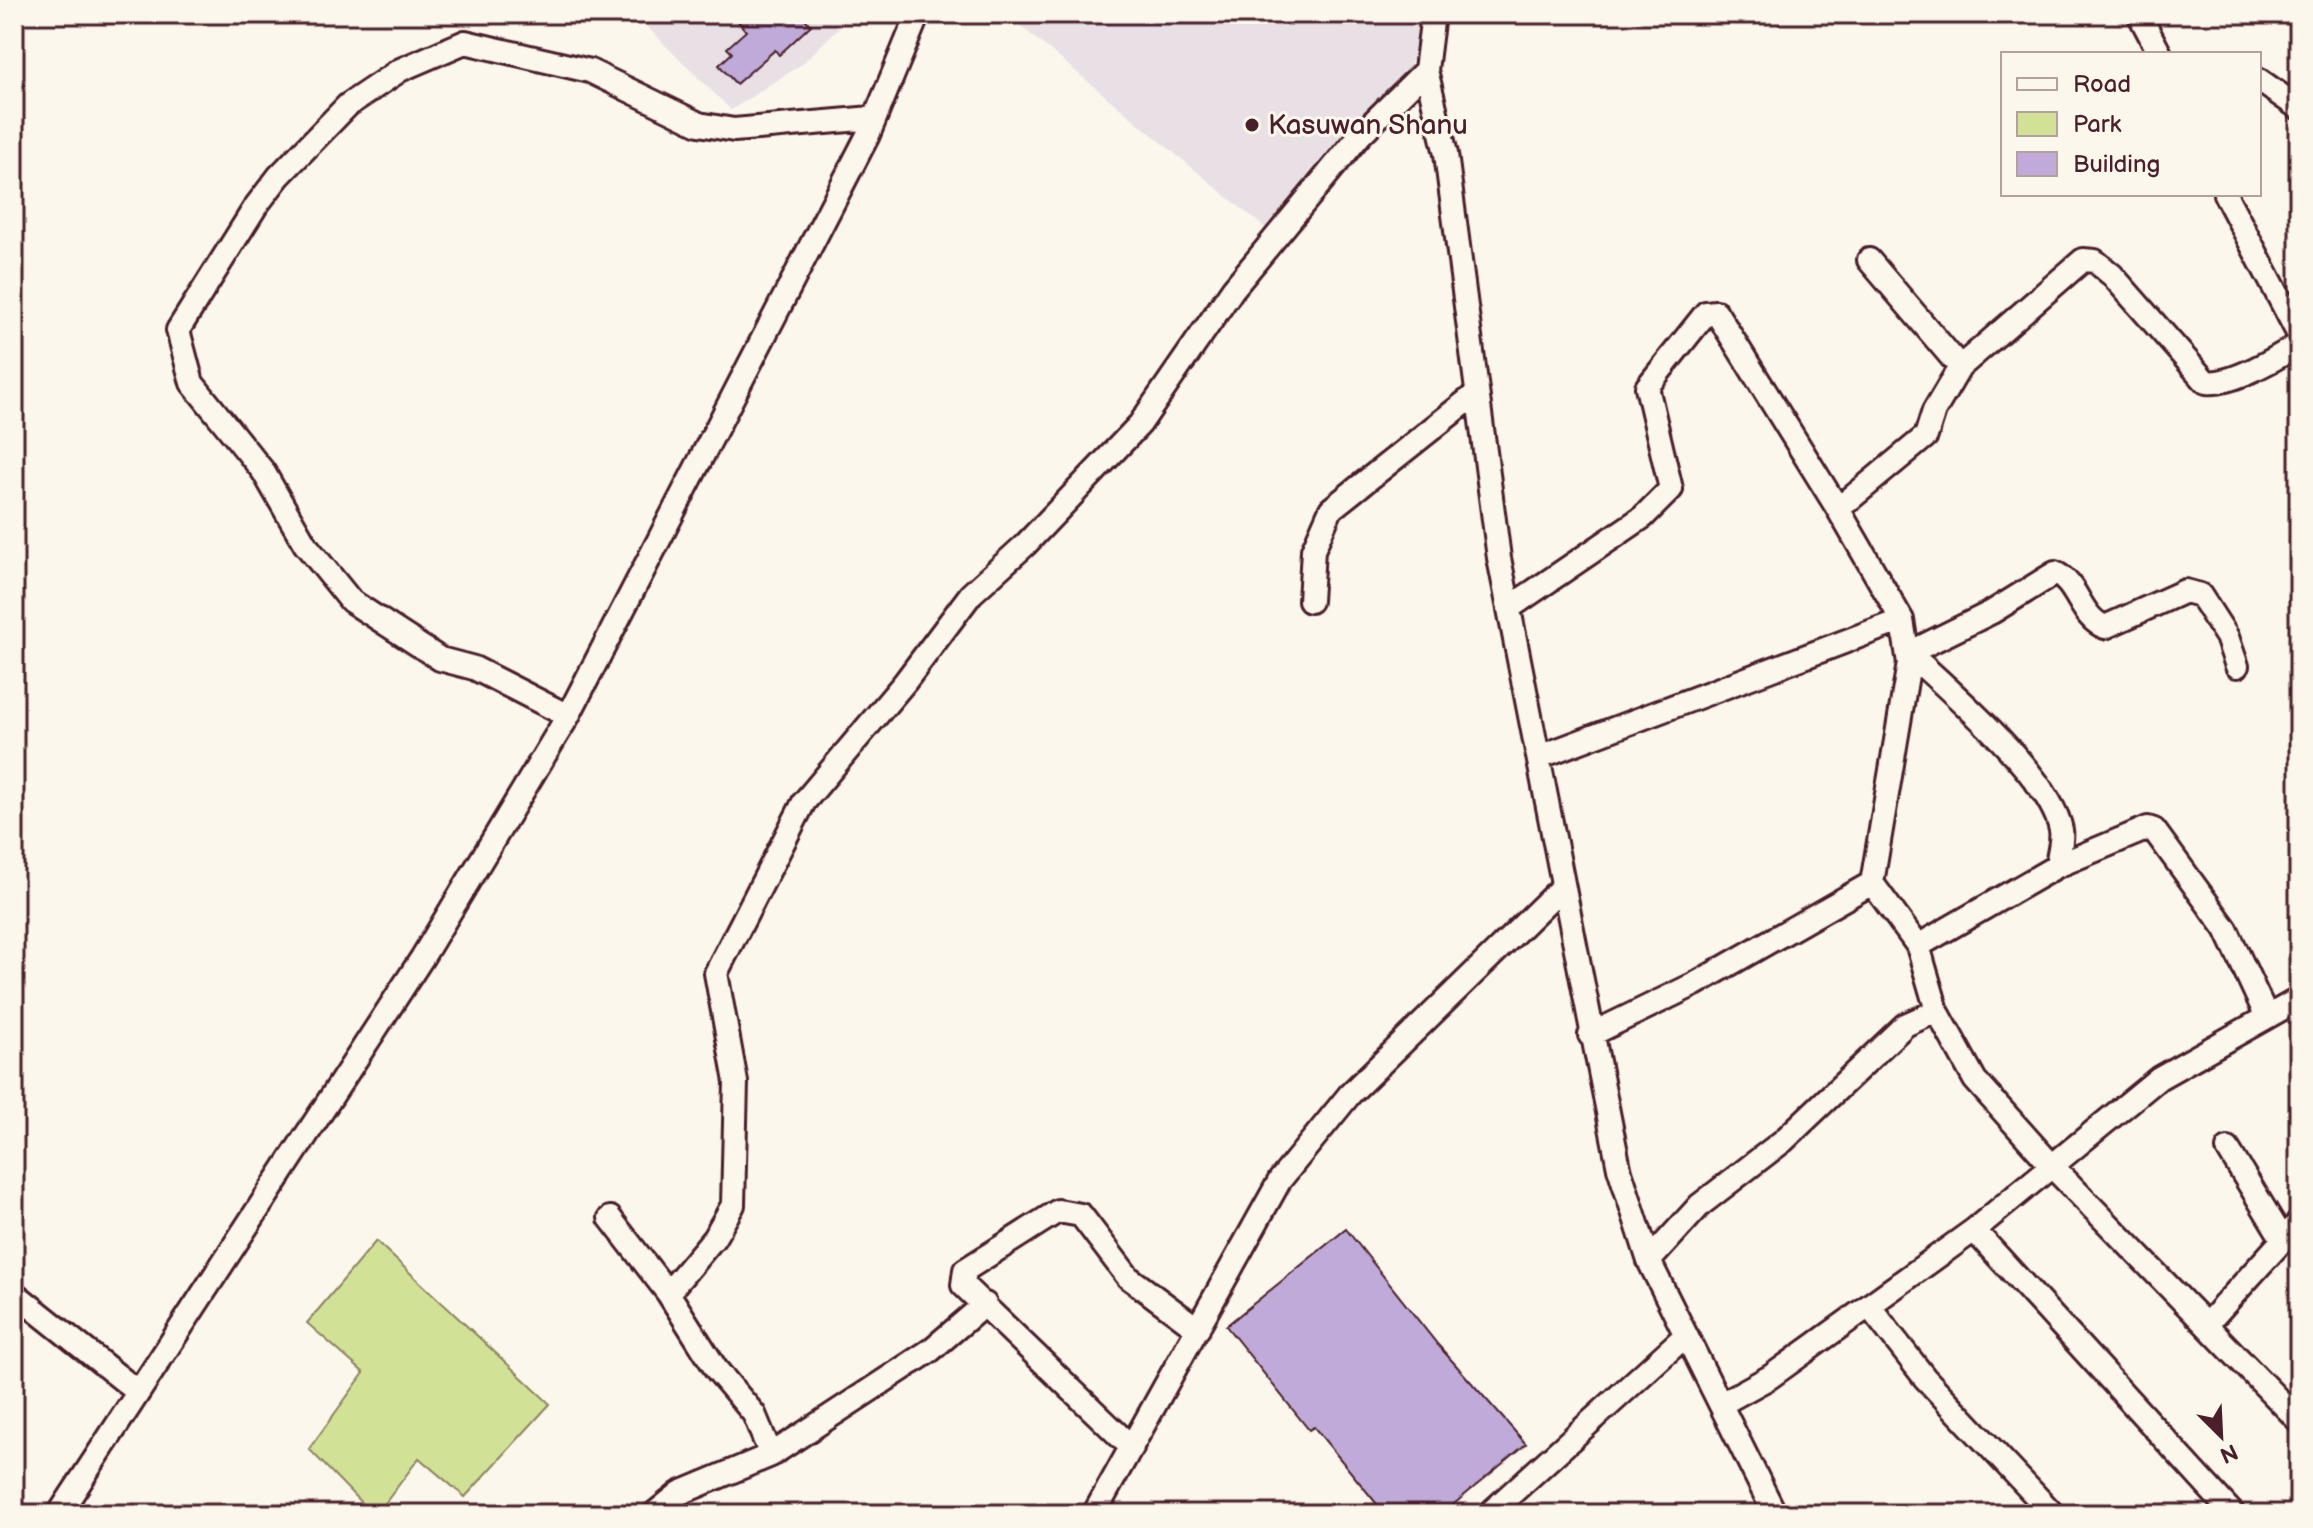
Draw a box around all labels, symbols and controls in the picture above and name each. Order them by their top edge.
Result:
legend [2001,52,2261,196]
text: Road [2073,70,2131,99]
place label: Kasuwan Shanu [1268,109,1468,142]
text: Park [2073,110,2121,139]
marker: Kasuwan Shanu [1243,116,1261,134]
text: Building [2073,150,2160,179]
north arrow [2181,1396,2261,1476]
text: N [2215,1437,2242,1469]

